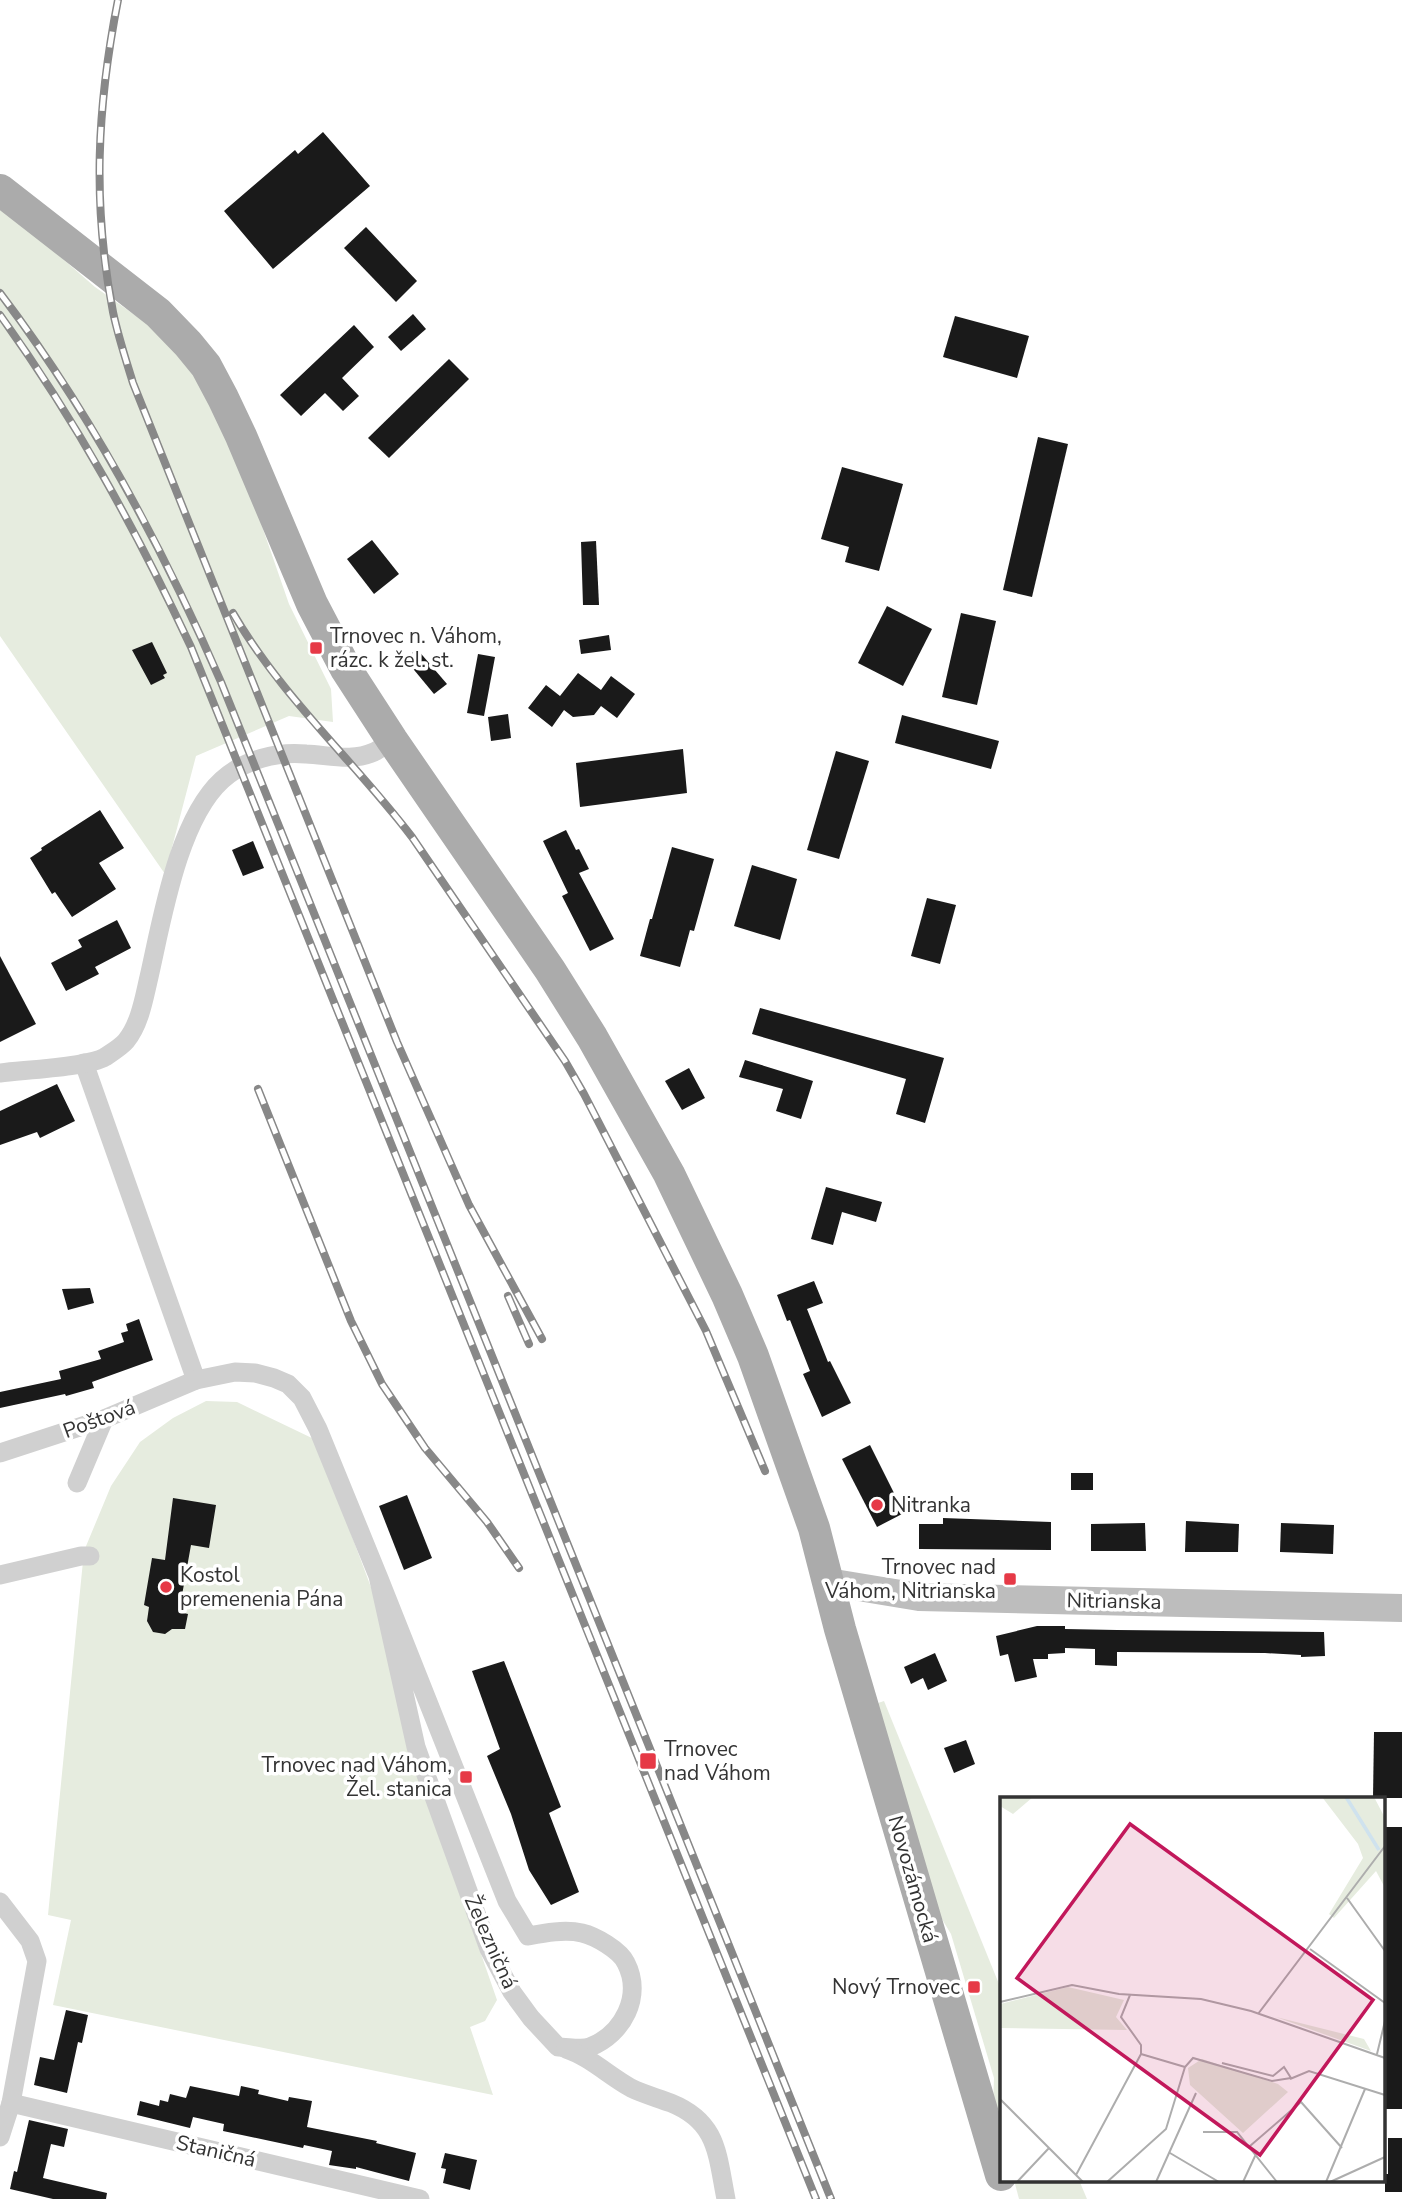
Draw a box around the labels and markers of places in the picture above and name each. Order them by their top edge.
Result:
place label: Trnovec n. Váhom, rázc. k žel. st. [330,622,502,674]
marker: Trnovec n. Váhom, rázc. k žel. st. [308,640,324,656]
place label: Nitranka [891,1491,971,1519]
marker: Nitranka [869,1497,885,1513]
place label: Trnovec nad Váhom, Nitrianska [824,1553,996,1605]
place label: Kostol premenenia Pána [180,1561,343,1613]
marker: Trnovec nad Váhom, Nitrianska [1002,1571,1018,1587]
marker: Kostol premenenia Pána [158,1579,174,1595]
place label: Trnovec nad Váhom [664,1735,771,1787]
place label: Trnovec nad Váhom, Žel. stanica [262,1751,452,1803]
marker: Trnovec nad Váhom [638,1751,658,1771]
marker: Trnovec nad Váhom, Žel. stanica [458,1769,474,1785]
place label: Nový Trnovec [832,1973,960,2001]
marker: Nový Trnovec [966,1979,982,1995]

